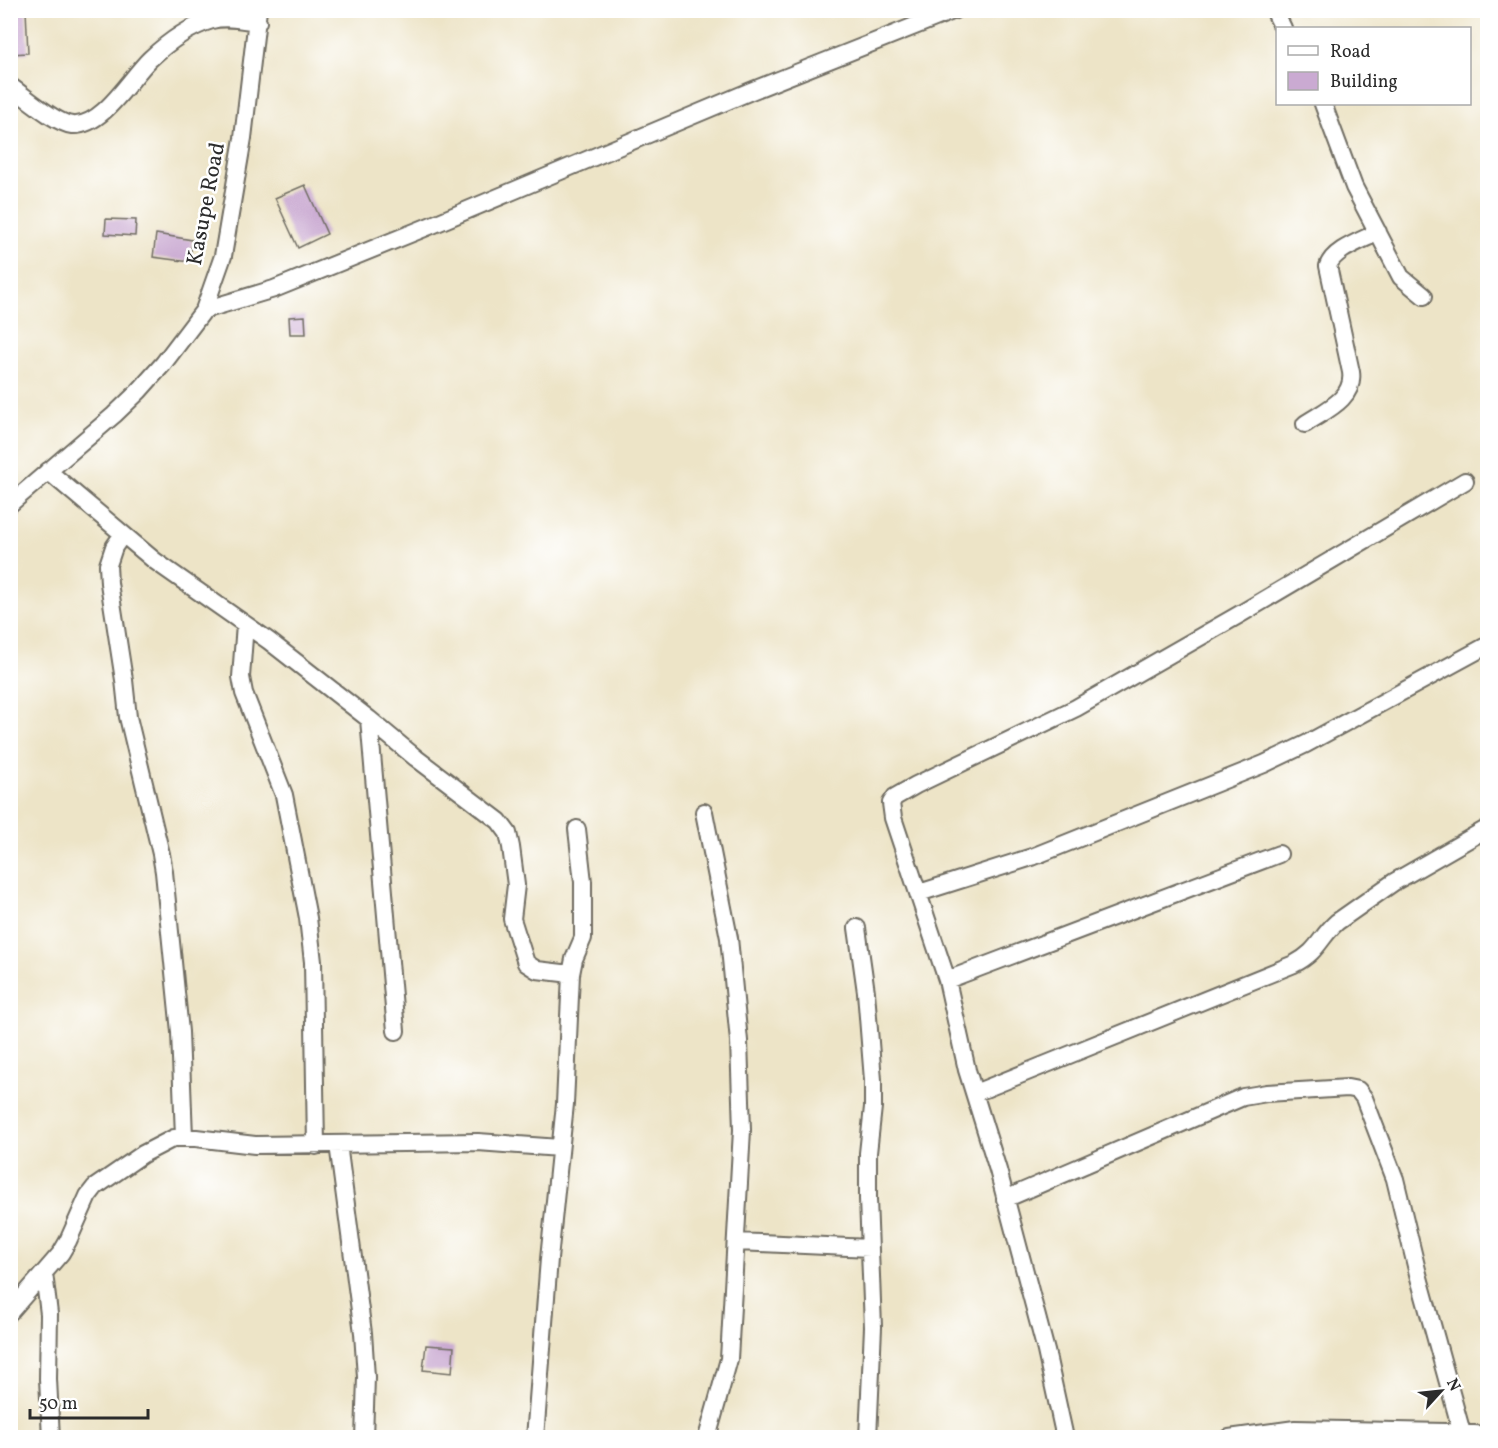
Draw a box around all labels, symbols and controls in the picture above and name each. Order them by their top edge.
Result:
legend [1276,27,1471,105]
text: Road [1330,40,1371,65]
text: Building [1330,70,1398,95]
street label: Kasupe Road [180,140,234,268]
north arrow [1411,1361,1471,1421]
text: N [1440,1375,1465,1396]
scale bar [30,1382,148,1420]
text: 50 m [39,1392,78,1417]

